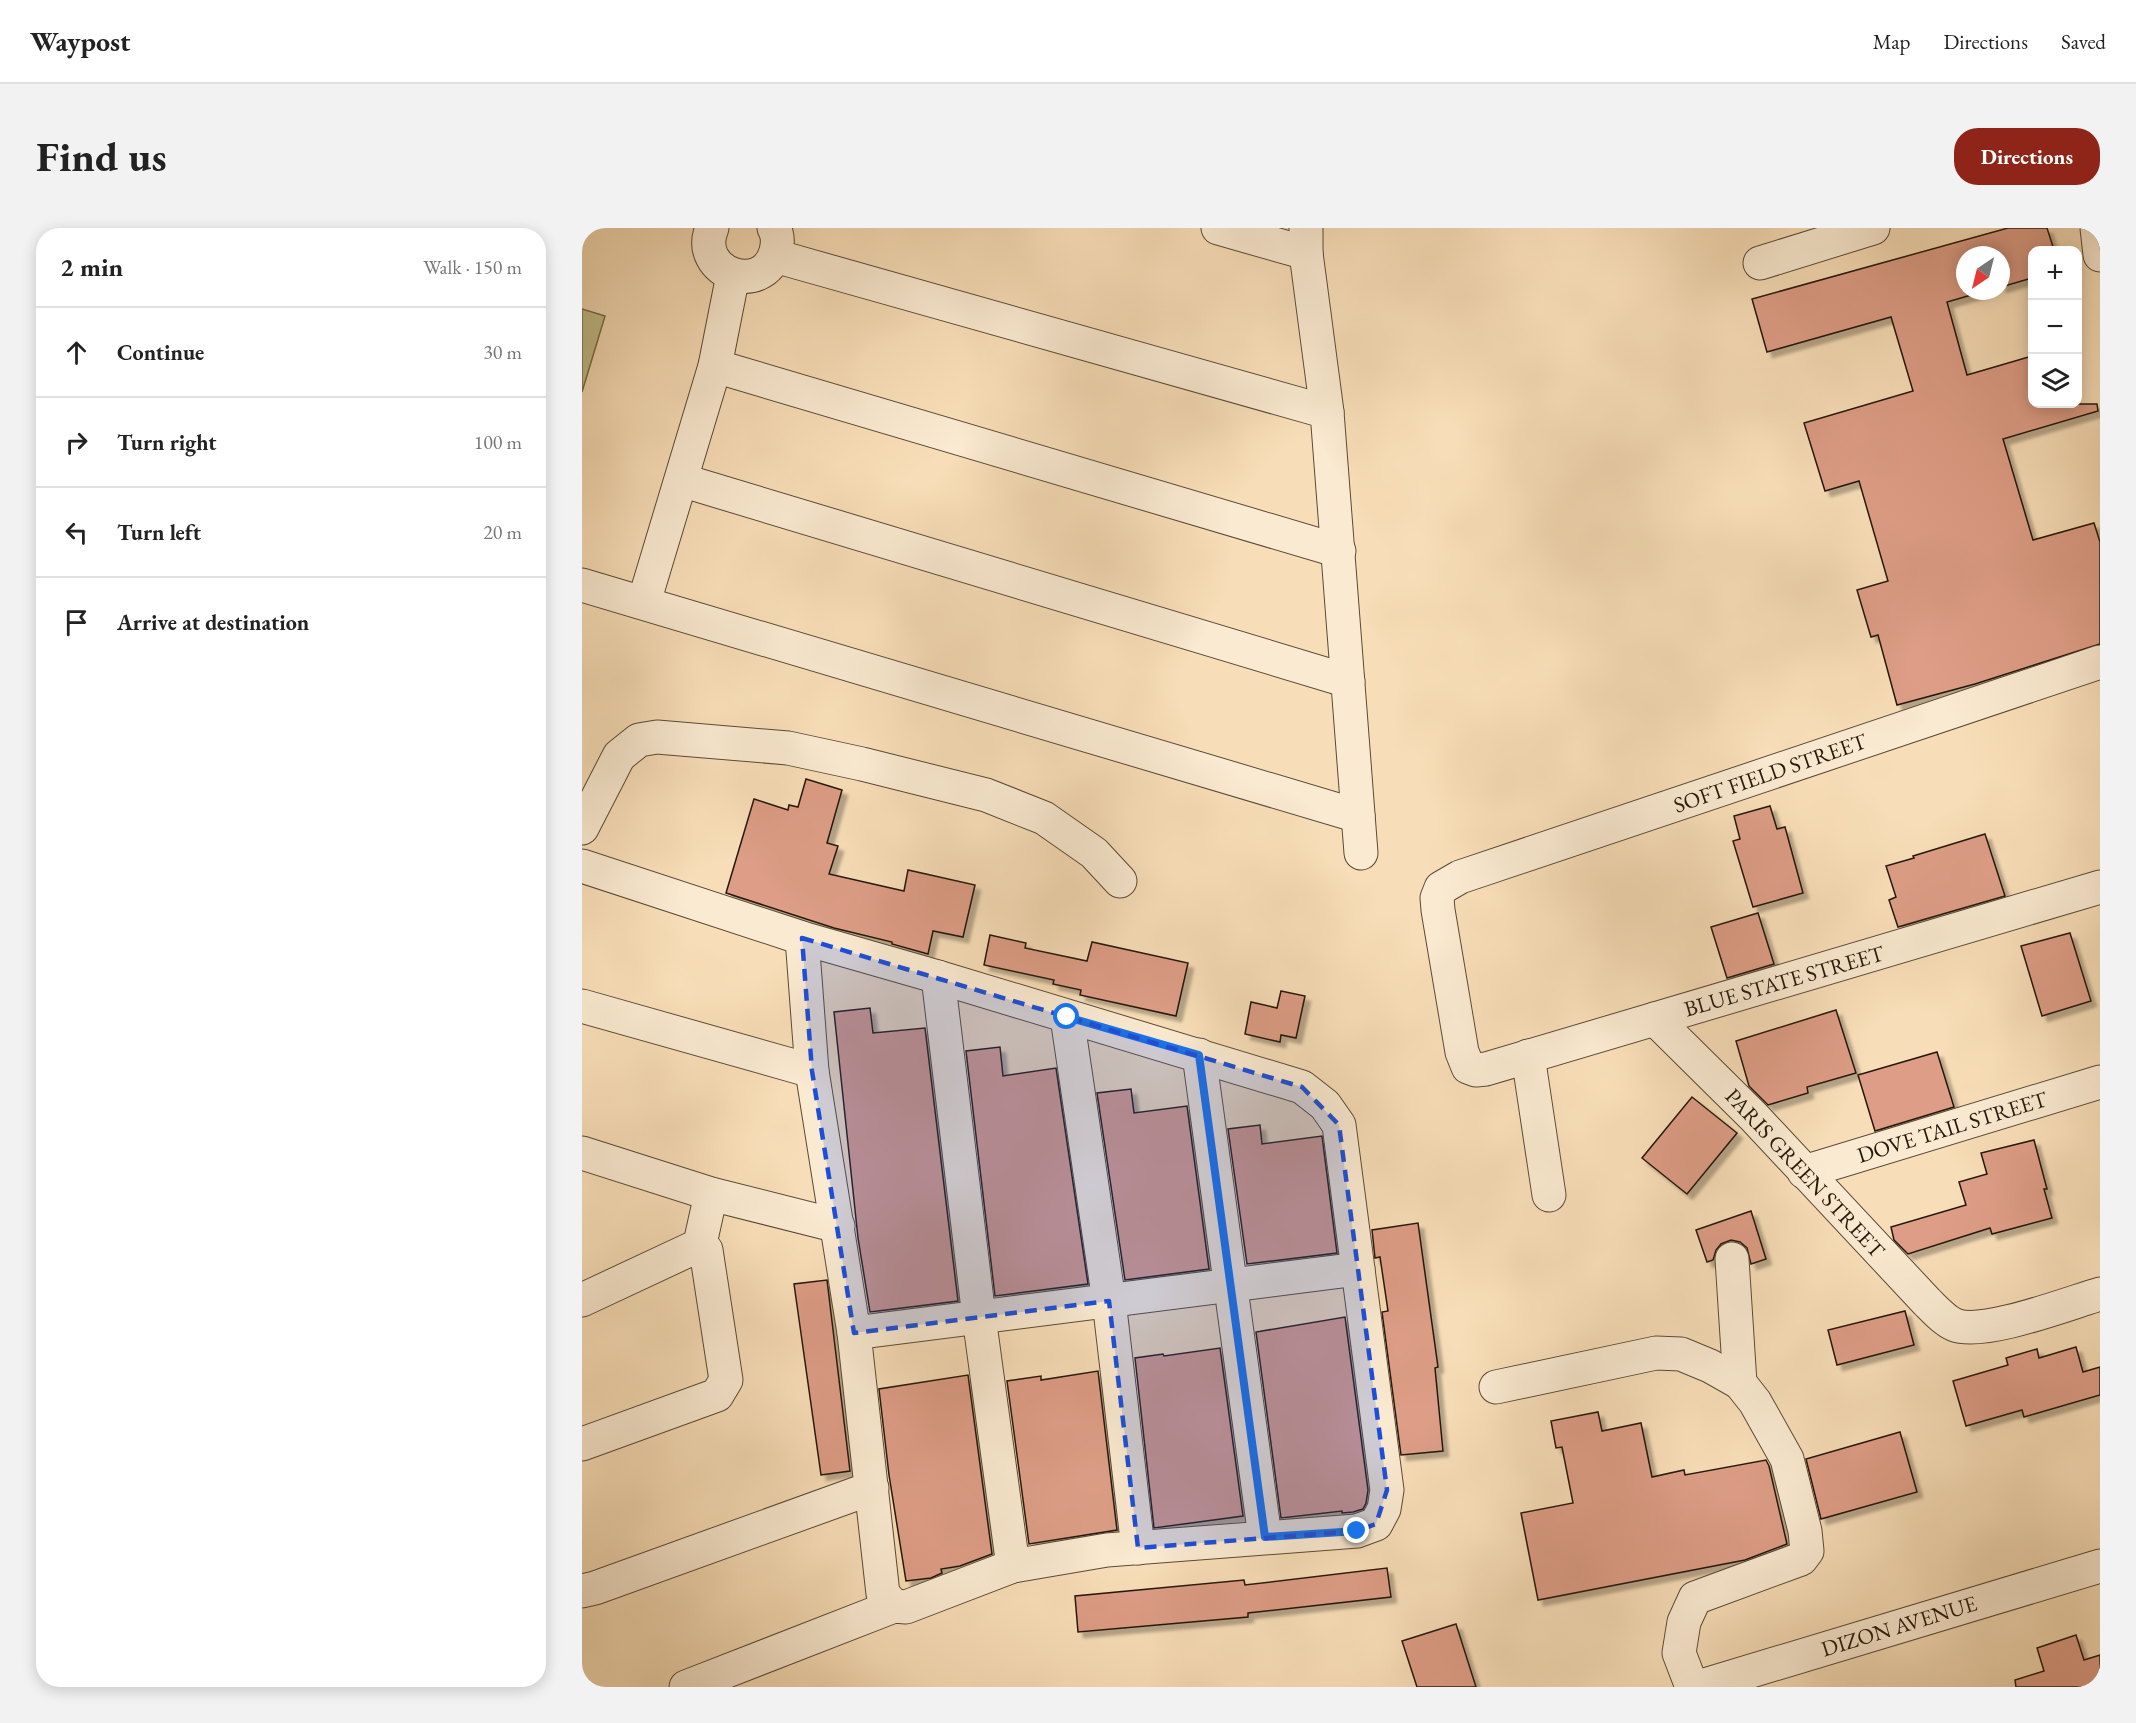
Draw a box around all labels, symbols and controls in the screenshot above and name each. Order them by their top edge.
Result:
text: Waypost [30,23,131,59]
text: Map [1873,28,1910,55]
text: Directions [1943,28,2028,55]
text: Saved [2061,28,2106,55]
button: Directions [1954,128,2100,185]
text: Find us [36,129,167,184]
north arrow [1956,246,2010,300]
map controls [2028,246,2082,408]
button: + [2028,246,2082,300]
text: 2 min [60,250,123,284]
text: Walk · 150 m [423,254,522,280]
button: − [2028,300,2082,354]
icon: ahead [60,336,93,369]
text: Continue [117,338,204,367]
text: 30 m [483,339,522,365]
button: layers [2028,354,2082,408]
icon: right [60,426,93,459]
text: Turn right [117,428,216,457]
text: 100 m [474,429,522,455]
icon: left [60,516,93,549]
text: Turn left [117,518,201,547]
text: 20 m [483,519,522,545]
icon: arrive [60,606,93,639]
text: Arrive at destination [117,608,309,637]
street label: SOFT FIELD STREET [1669,726,1871,820]
street label: BLUE STATE STREET [1681,938,1888,1023]
route start [1053,1003,1079,1029]
street label: PARIS GREEN STREET [1719,1082,1891,1264]
street label: DOVE TAIL STREET [1853,1084,2051,1170]
route end [1343,1517,1369,1543]
street label: DIZON AVENUE [1818,1589,1980,1663]

